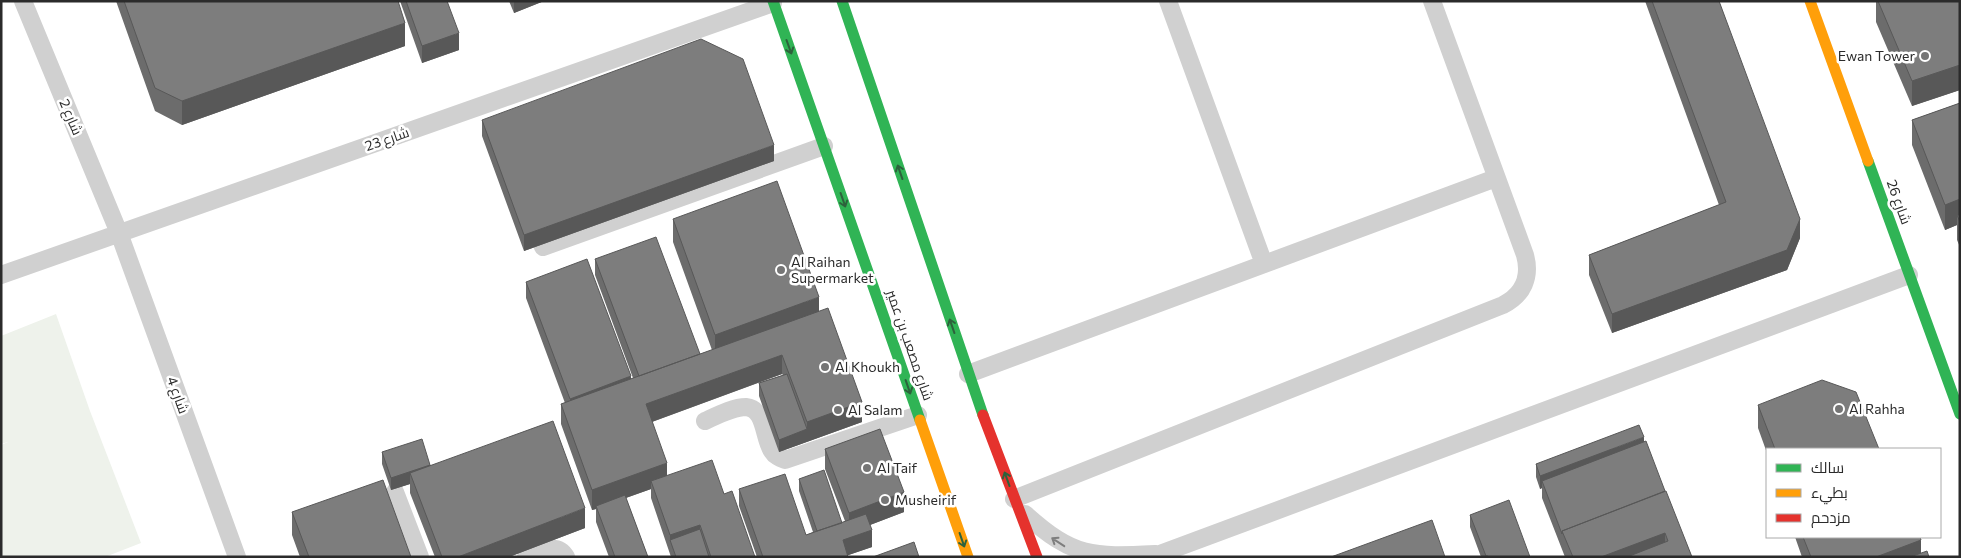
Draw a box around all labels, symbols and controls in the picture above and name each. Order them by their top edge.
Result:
one-way arrow [785,39,794,54]
place label: Ewan Tower [1838,47,1915,64]
marker: Ewan Tower [1919,50,1931,62]
street label: شارع 2 [55,96,87,138]
street label: شارع 23 [363,123,411,155]
one-way arrow [895,164,904,180]
street label: شارع 26 [1883,177,1915,227]
one-way arrow [839,192,848,208]
place label: Al Raihan Supermarket [791,253,874,286]
marker: Al Raihan Supermarket [775,264,787,276]
street label: شارع مصعب بن عمير [882,286,937,403]
one-way arrow [947,318,956,334]
place label: Al Khoukh [835,358,900,375]
marker: Al Khoukh [819,361,831,373]
street label: شارع 4 [163,374,193,416]
one-way arrow [904,379,914,395]
place label: Al Rahha [1849,400,1905,417]
place label: Al Salam [848,401,903,418]
marker: Al Rahha [1833,403,1845,415]
marker: Al Salam [832,404,844,416]
legend [1766,448,1941,538]
text: سالك [1811,458,1844,476]
place label: Al Taif [877,459,918,476]
marker: Al Taif [861,462,873,474]
one-way arrow [1001,472,1011,487]
text: بطيء [1811,483,1848,505]
place label: Musheirif [895,491,957,508]
marker: Musheirif [879,494,891,506]
text: مزدحم [1811,508,1851,528]
one-way arrow [958,532,967,547]
one-way arrow [1051,537,1065,547]

